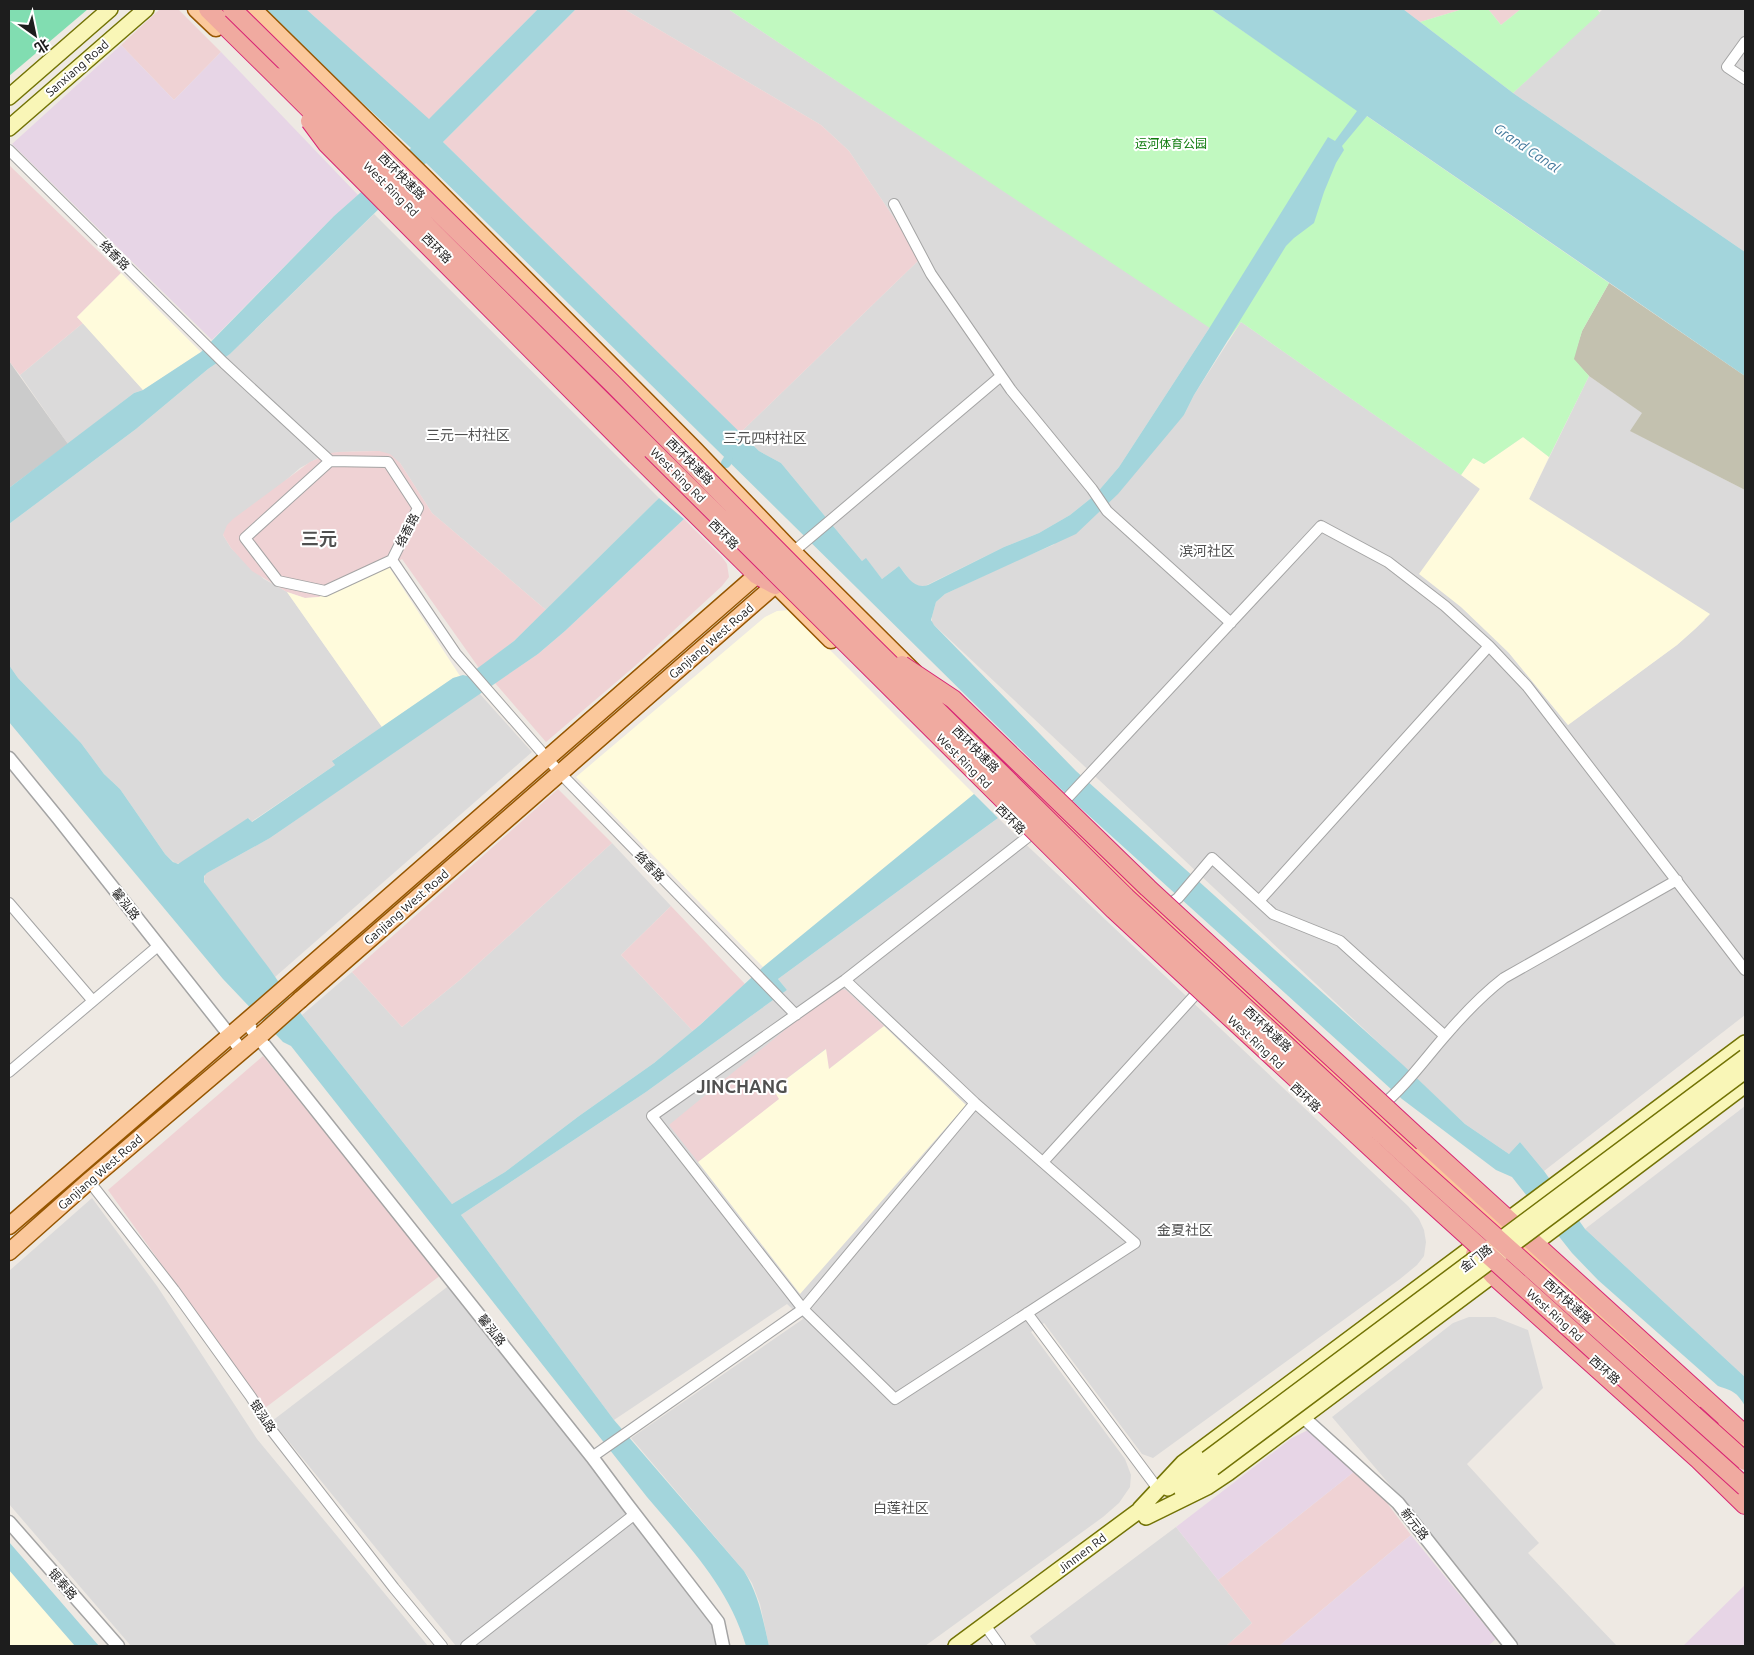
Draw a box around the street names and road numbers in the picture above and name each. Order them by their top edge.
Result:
street label: Sanxiang Road [43,37,111,99]
street label: 西环快速路 [376,150,428,202]
street label: West Ring Rd [361,159,421,219]
street label: 西环路 [420,231,454,265]
street label: 络香路 [98,238,132,272]
street label: 西环快速路 [664,435,716,487]
street label: West Ring Rd [648,445,708,505]
street label: 络香路 [393,511,421,549]
street label: 西环路 [707,517,741,551]
street label: Ganjiang West Road [666,601,756,681]
street label: 西环快速路 [950,723,1002,775]
street label: West Ring Rd [934,731,994,791]
street label: 西环路 [994,802,1028,836]
street label: 络香路 [633,849,667,883]
street label: Ganjiang West Road [361,867,451,947]
street label: 馨泓路 [110,886,142,922]
street label: 西环快速路 [1242,1004,1294,1054]
street label: West Ring Rd [1225,1013,1287,1071]
street label: 西环路 [1288,1080,1324,1114]
street label: Ganjiang West Road [55,1132,145,1212]
street label: 金门路 [1458,1242,1494,1274]
street label: 西环快速路 [1541,1276,1595,1326]
street label: West Ring Rd [1524,1286,1586,1344]
street label: 馨泓路 [476,1312,508,1348]
street label: 西环路 [1587,1353,1623,1387]
street label: 银泓路 [248,1397,278,1435]
street label: 新元路 [1399,1506,1431,1542]
street label: Jinmen Rd [1055,1531,1109,1575]
street label: 银泰路 [46,1566,80,1602]

